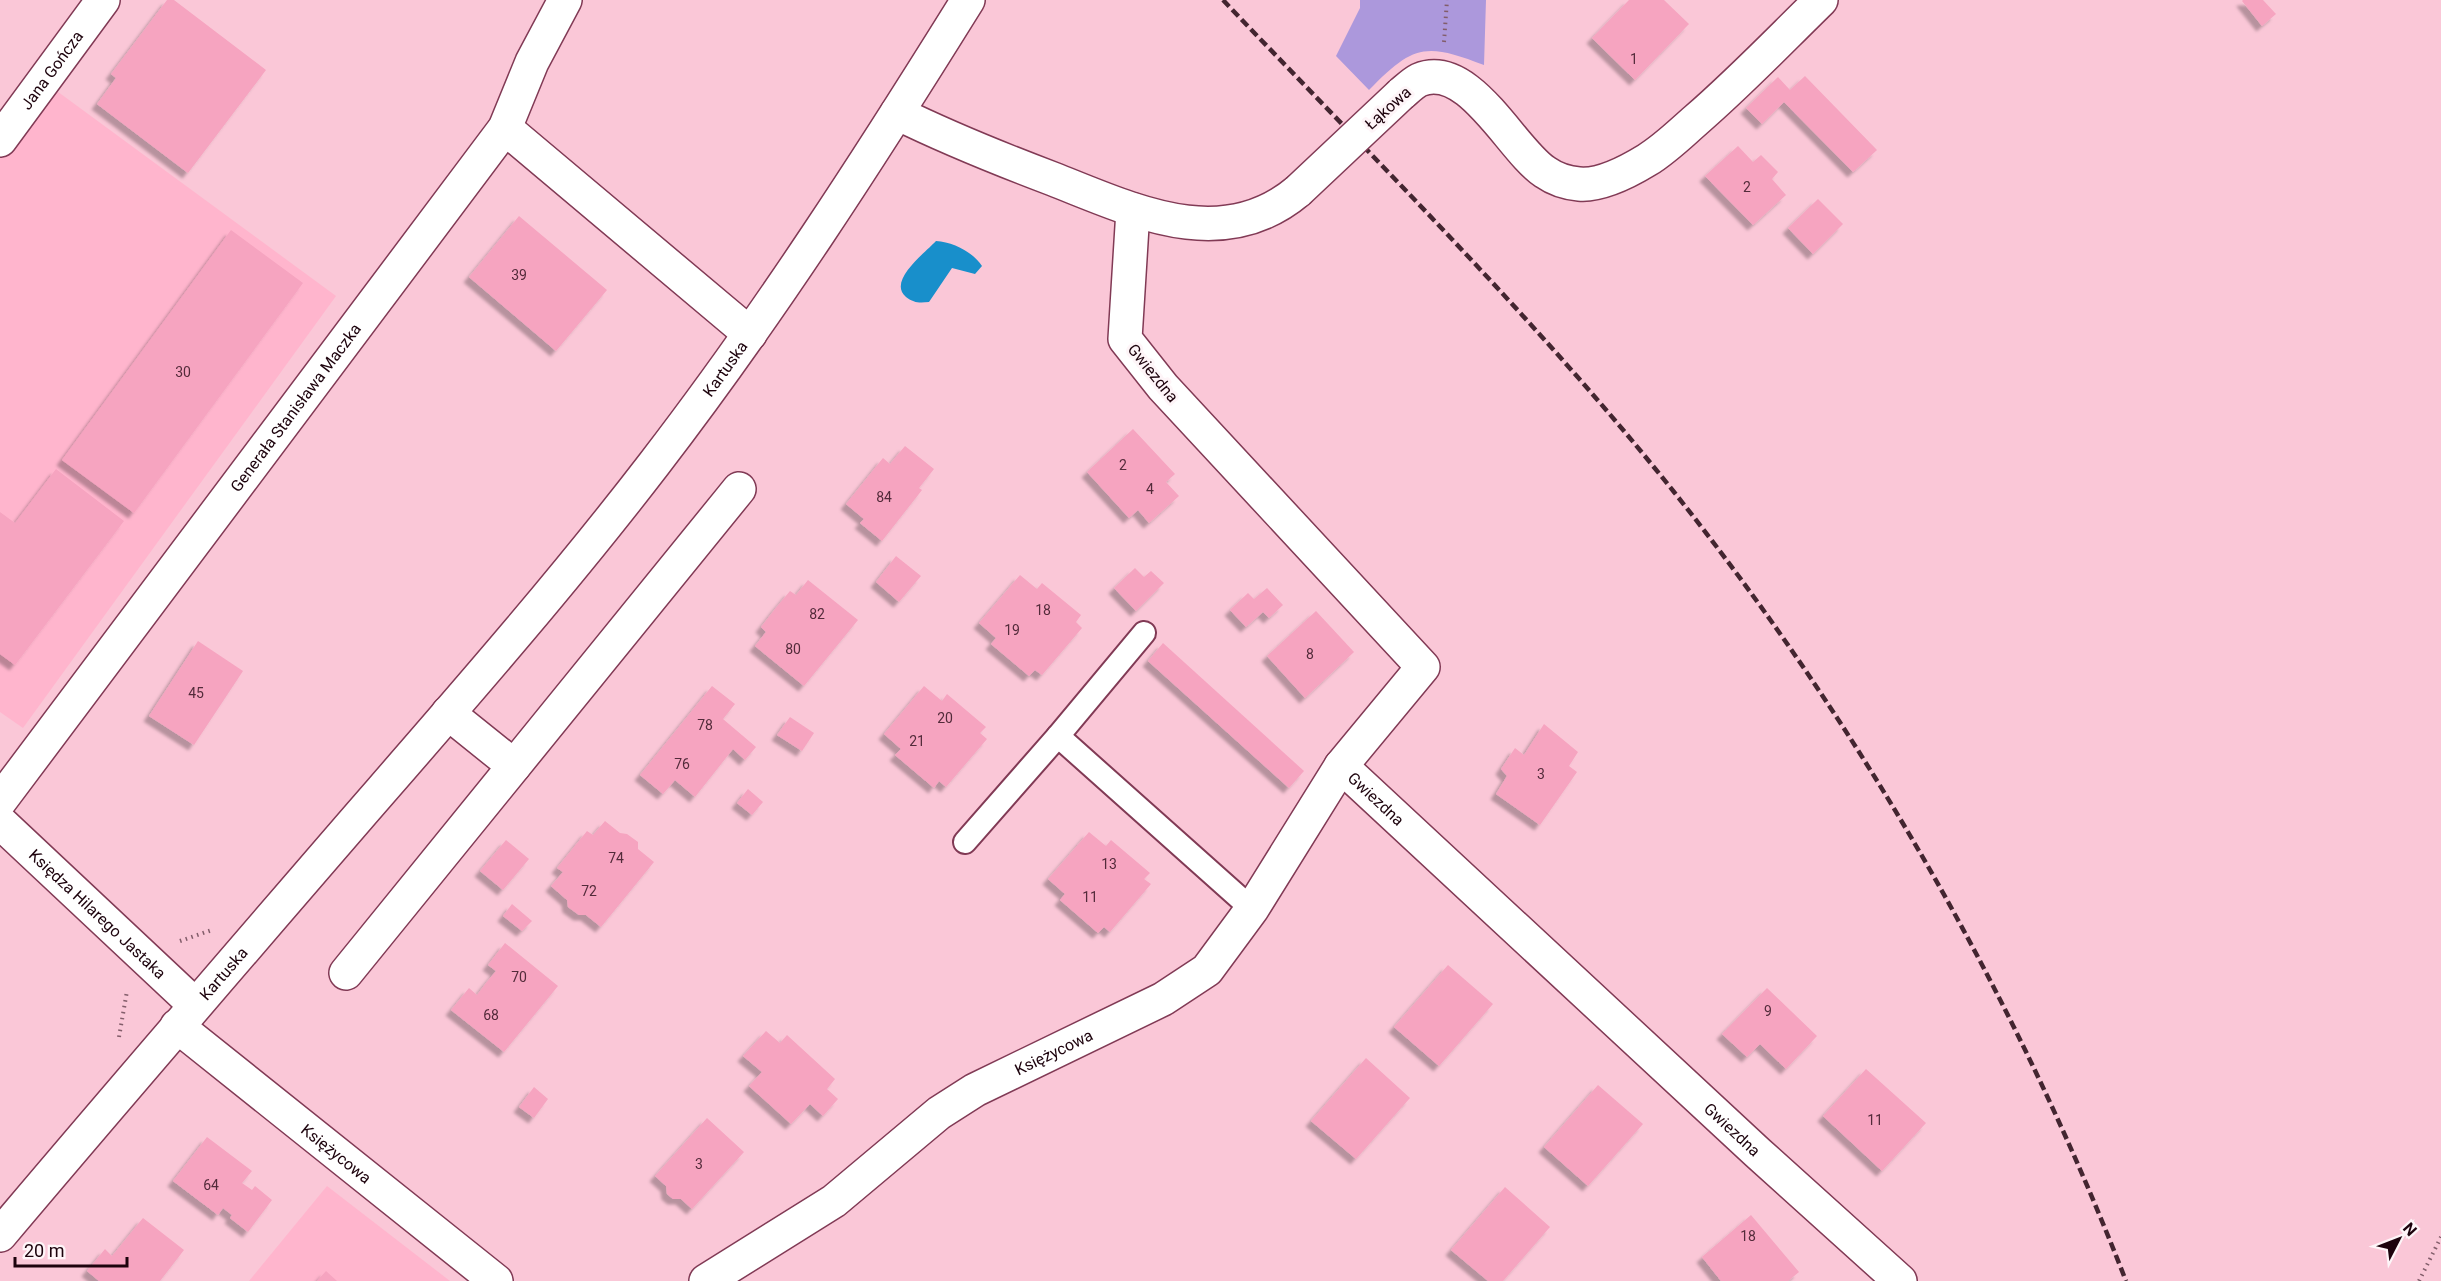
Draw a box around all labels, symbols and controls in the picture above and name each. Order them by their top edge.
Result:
street label: Jana Gończa [16,27,87,113]
house number: 1 [1630,51,1638,67]
street label: Łąkowa [1361,82,1415,134]
house number: 2 [1743,179,1751,195]
house number: 39 [511,267,527,283]
street label: Generała Stanisława Maczka [226,320,365,495]
street label: Kartuska [699,337,751,400]
street label: Gwiezdna [1124,340,1182,406]
house number: 30 [175,364,191,380]
house number: 2 [1119,457,1127,473]
house number: 4 [1146,481,1154,497]
house number: 84 [876,489,892,505]
house number: 18 [1035,602,1051,618]
house number: 82 [809,606,825,622]
house number: 19 [1004,622,1020,638]
house number: 80 [785,641,801,657]
house number: 8 [1306,646,1314,662]
house number: 45 [188,685,204,701]
house number: 20 [937,710,953,726]
house number: 78 [697,717,713,733]
house number: 21 [909,733,925,749]
house number: 76 [674,756,690,772]
house number: 3 [1537,766,1545,782]
street label: Gwiezdna [1344,768,1408,829]
street label: Księdza Hilarego Jastaka [25,845,170,982]
house number: 74 [608,850,624,866]
house number: 13 [1101,856,1117,872]
house number: 72 [581,883,597,899]
house number: 11 [1082,889,1098,905]
street label: Kartuska [195,943,251,1004]
house number: 70 [511,969,527,985]
house number: 9 [1764,1003,1772,1019]
house number: 68 [483,1007,499,1023]
street label: Księżycowa [1012,1025,1096,1079]
street label: Gwiezdna [1700,1099,1764,1160]
house number: 11 [1867,1112,1883,1128]
street label: Księżycowa [297,1120,375,1187]
house number: 3 [695,1156,703,1172]
house number: 64 [203,1177,219,1193]
north arrow [2369,1209,2429,1269]
text: N [2399,1219,2421,1240]
house number: 18 [1740,1228,1756,1244]
scale bar [15,1230,128,1268]
text: 20 m [24,1240,64,1261]

